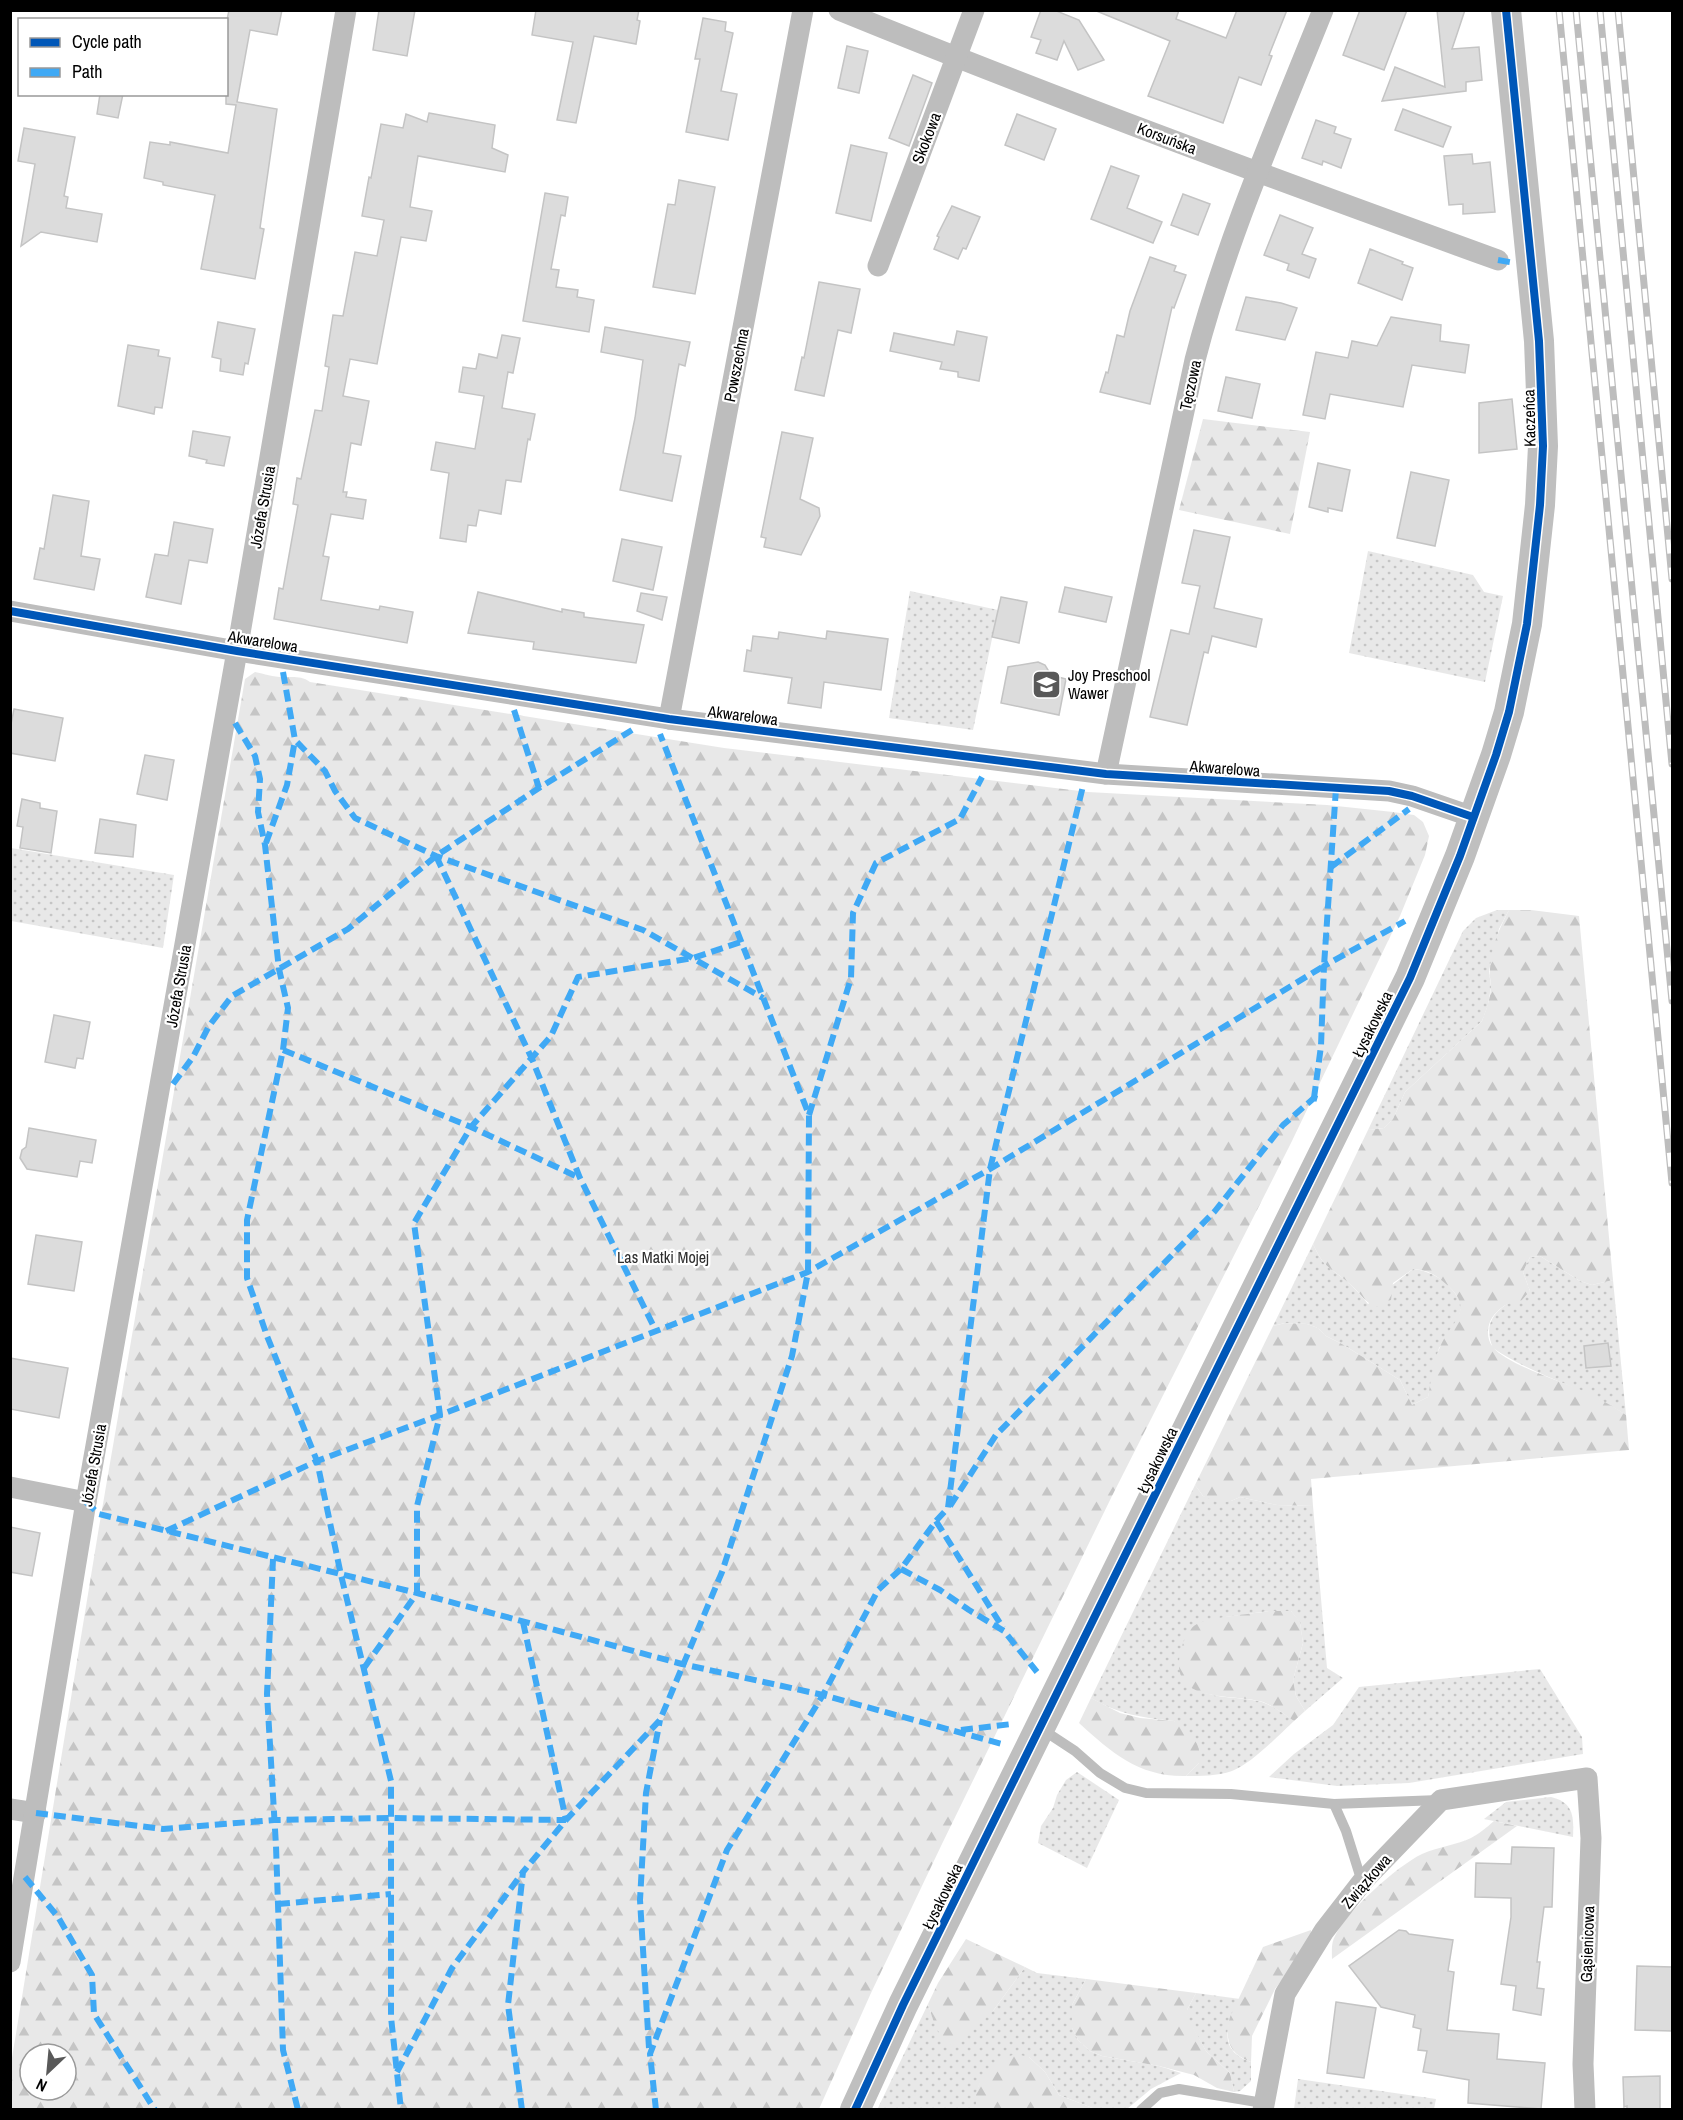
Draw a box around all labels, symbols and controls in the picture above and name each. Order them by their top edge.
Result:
legend [18,18,228,96]
text: Cycle path [72,29,142,54]
text: Path [72,59,102,84]
street label: Skokowa [906,109,946,167]
street label: Korsuńska [1134,117,1201,160]
street label: Powszechna [718,326,754,404]
street label: Tęczowa [1174,357,1206,412]
street label: Kaczeńca [1517,388,1541,447]
street label: Józefa Strusia [244,463,280,550]
street label: Akwarelowa [225,624,300,658]
place label: Joy Preschool Wawer [1068,664,1150,704]
school or university icon: Joy Preschool Wawer [1031,668,1063,700]
street label: Akwarelowa [706,700,780,730]
street label: Akwarelowa [1188,754,1262,781]
street label: Józefa Strusia [160,942,196,1029]
street label: Łysakowska [1347,987,1398,1061]
park label: Las Matki Mojej [617,1246,709,1268]
street label: Józefa Strusia [75,1421,111,1508]
street label: Łysakowska [1132,1423,1183,1497]
street label: Związkowa [1336,1848,1396,1913]
street label: Łysakowska [917,1859,968,1933]
street label: Gąsienicowa [1575,1905,1599,1983]
north arrow [18,2042,78,2102]
text: N [32,2074,51,2097]

